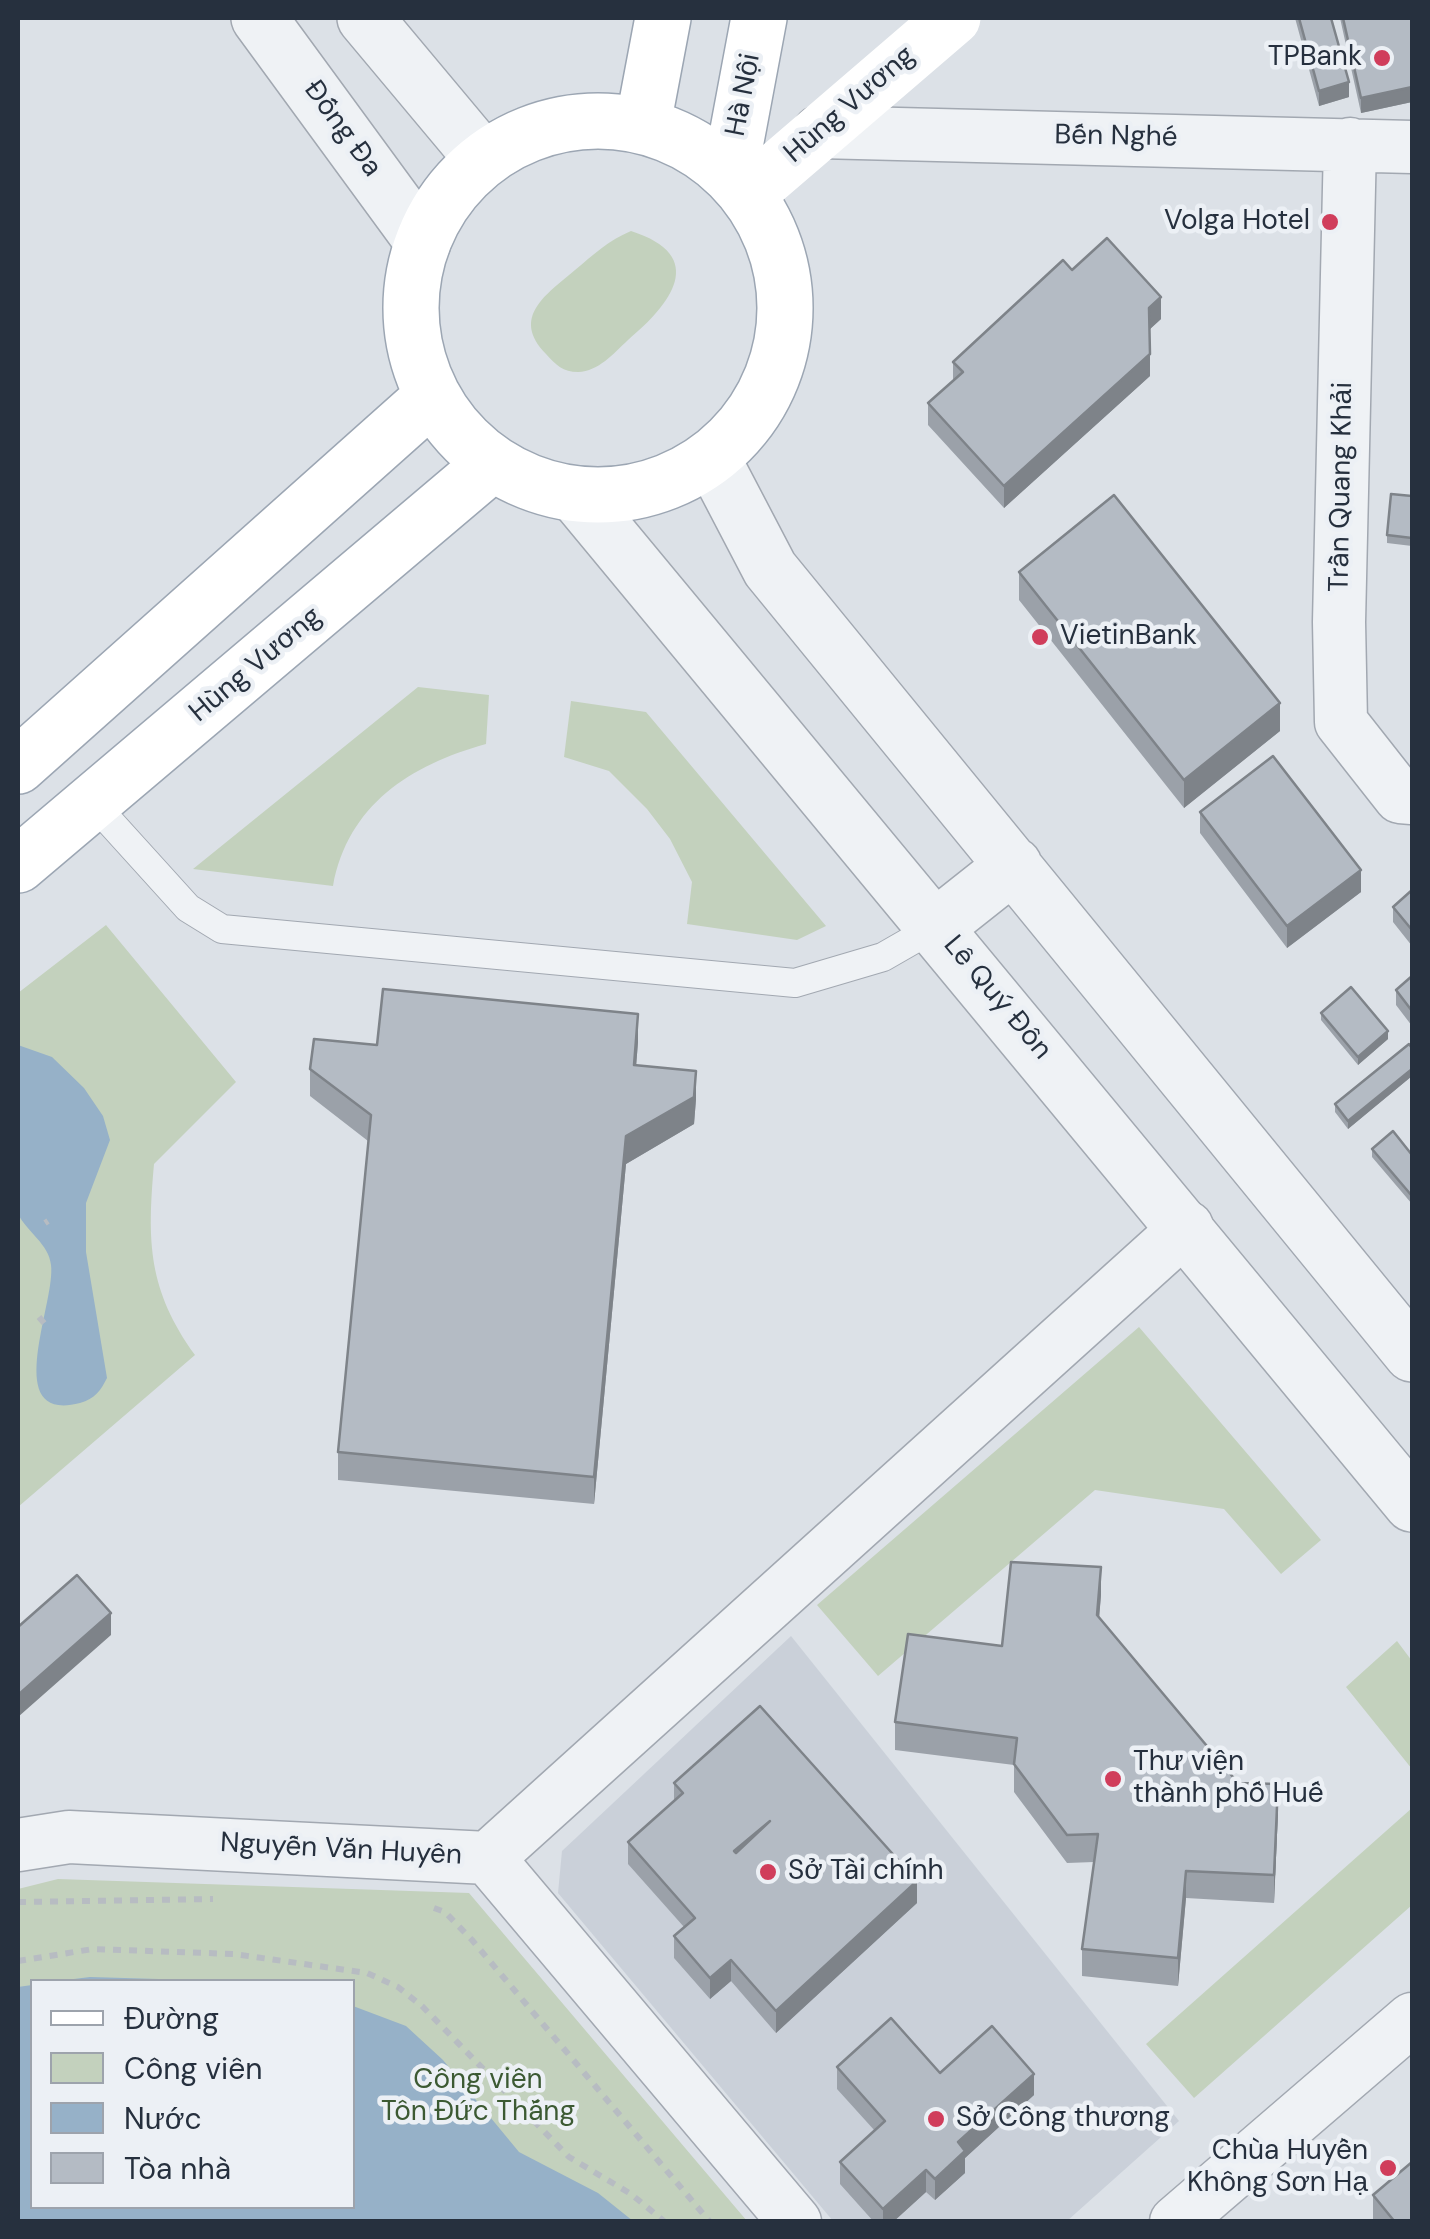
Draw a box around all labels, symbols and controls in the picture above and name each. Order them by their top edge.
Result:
street label: Hùng Vương [778,39,922,171]
place label: TPBank [1268,41,1362,75]
marker: TPBank [1371,47,1393,69]
street label: Hà Nội [720,51,768,139]
street label: Đống Đa [296,74,388,184]
street label: Bến Nghé [1054,119,1178,155]
place label: Volga Hotel [1164,205,1310,239]
marker: Volga Hotel [1319,211,1341,233]
street label: Trần Quang Khải [1323,382,1361,592]
street label: Hùng Vương [183,600,329,730]
place label: VietinBank [1060,620,1197,654]
marker: VietinBank [1029,626,1051,648]
street label: Lê Quý Đôn [936,929,1058,1067]
place label: Thư viện thành phố Huế [1133,1746,1324,1812]
marker: Thư viện thành phố Huế [1102,1768,1124,1790]
street label: Nguyễn Văn Huyên [219,1827,463,1873]
place label: Sở Tài chính [788,1855,944,1889]
marker: Sở Tài chính [757,1861,779,1883]
legend [30,1979,355,2209]
text: Đường [124,1999,219,2038]
text: Công viên [124,2049,263,2088]
park label: Công viên Tôn Đức Thắng [381,2064,575,2130]
text: Nước [124,2099,202,2138]
place label: Sở Công thương [956,2102,1170,2136]
marker: Sở Công thương [925,2108,947,2130]
place label: Chùa Huyền Không Sơn Hạ [1187,2135,1368,2201]
text: Tòa nhà [124,2149,231,2188]
marker: Chùa Huyền Không Sơn Hạ [1377,2157,1399,2179]

